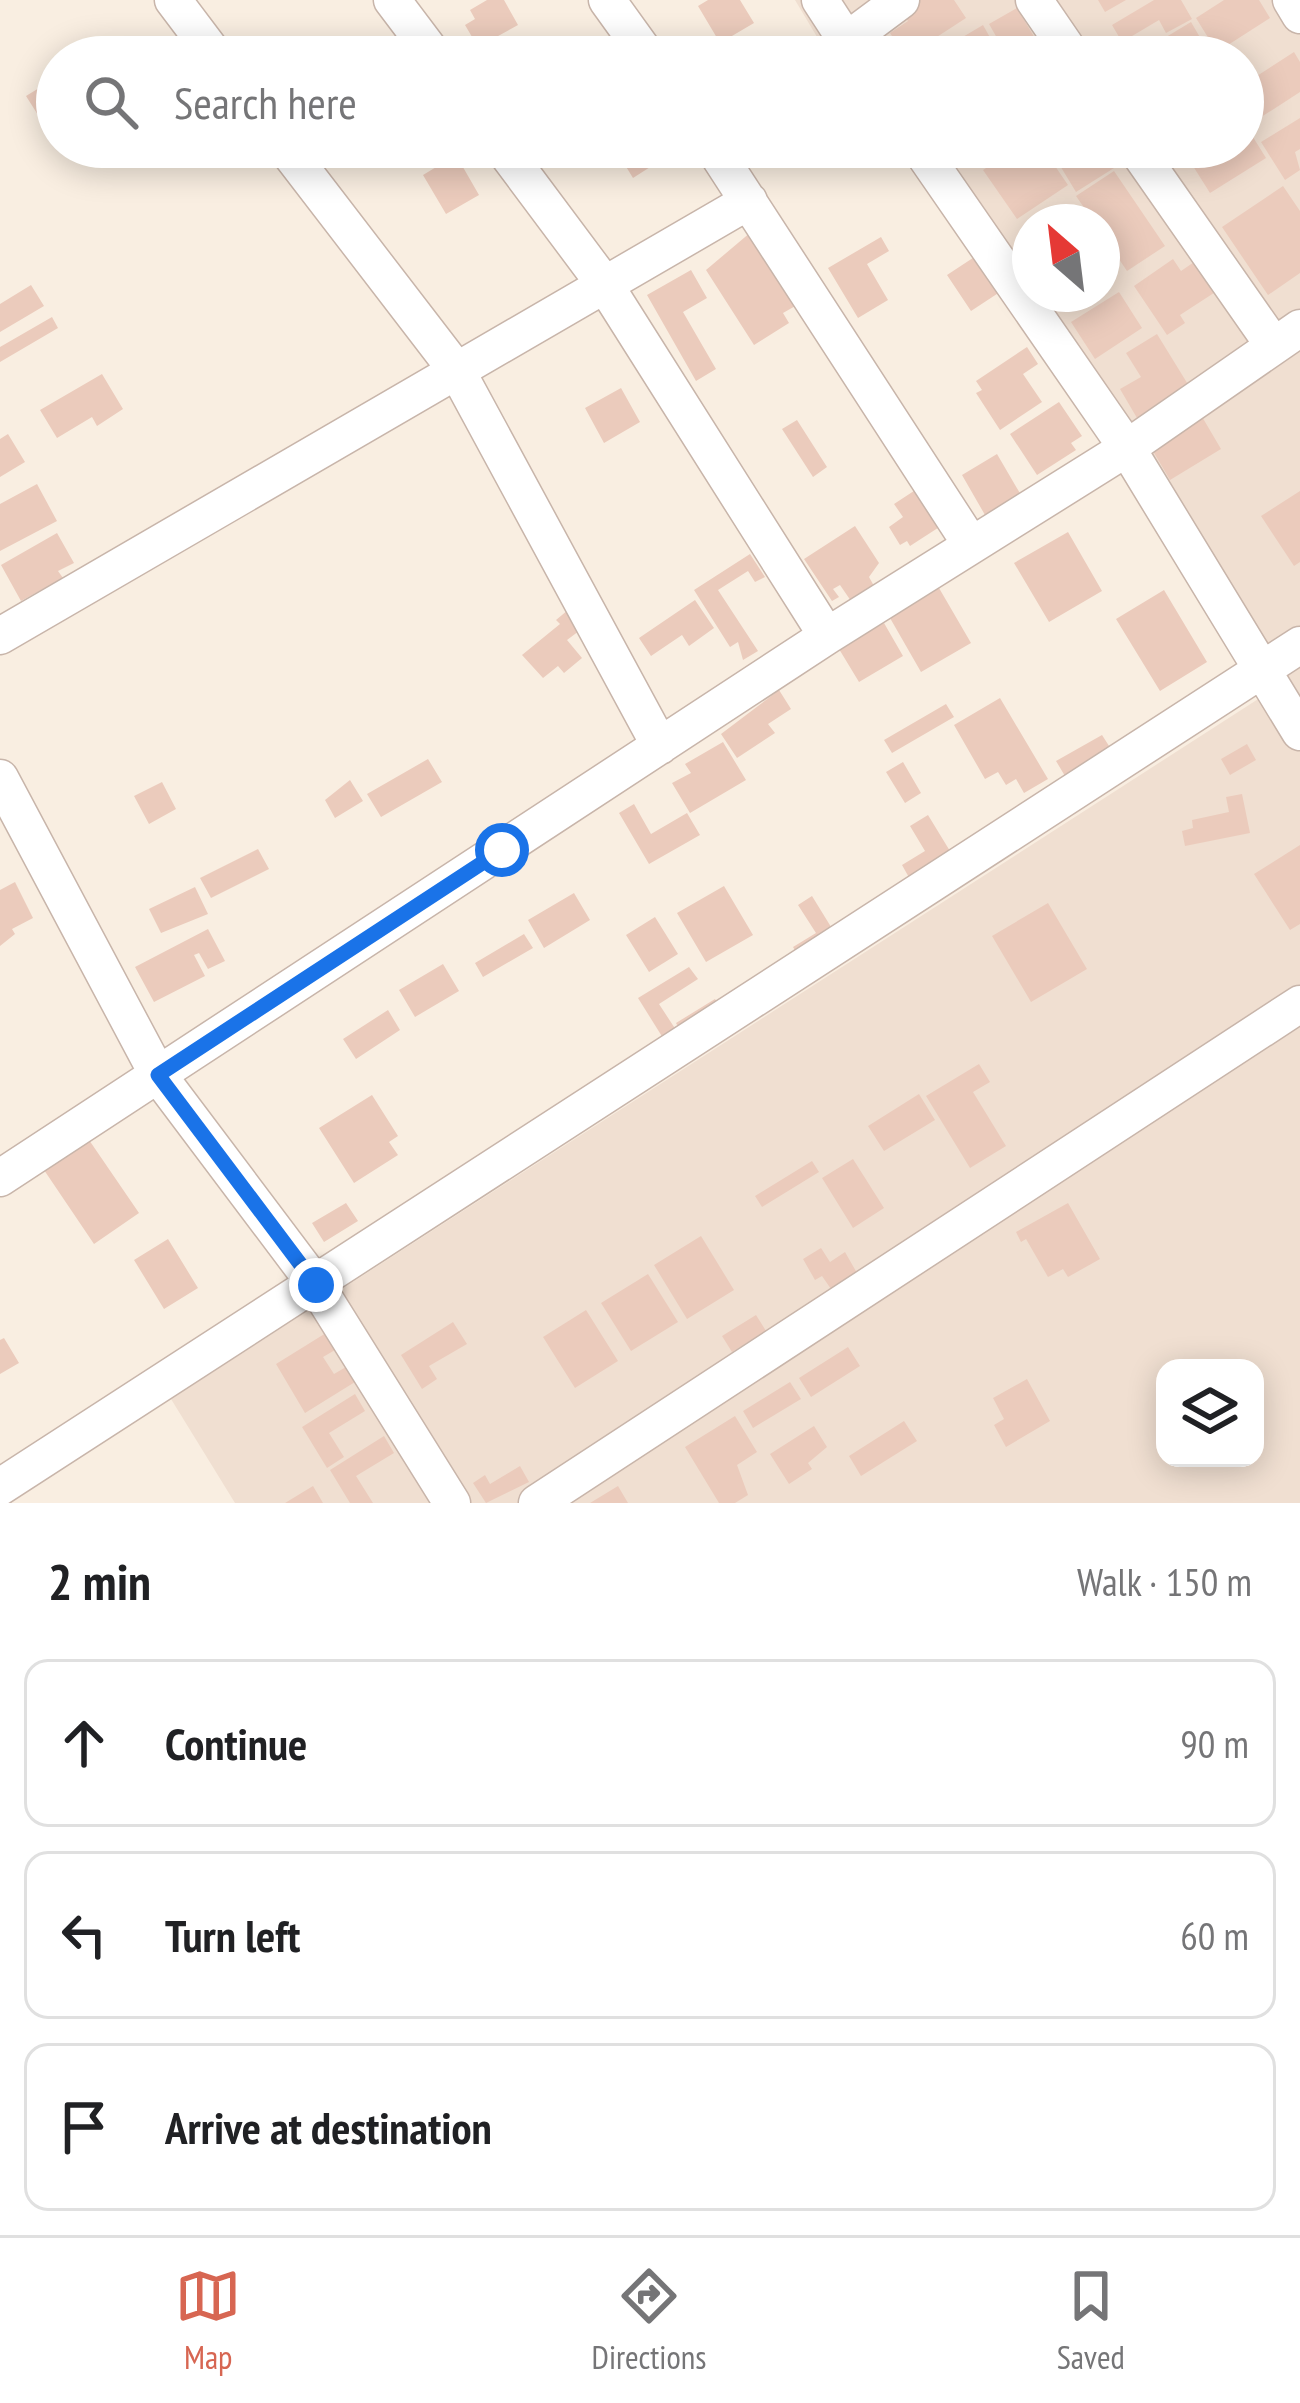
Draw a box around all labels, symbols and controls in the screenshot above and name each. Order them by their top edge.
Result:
search box [36,36,1264,168]
icon: search [78,69,144,135]
text: Search here [174,73,357,131]
north arrow [1012,204,1120,312]
route start [475,823,529,877]
route end [289,1258,343,1312]
map controls [1156,1359,1264,1467]
button: layers [1156,1359,1264,1467]
text: 2 min [48,1548,151,1614]
text: Walk · 150 m [1077,1556,1252,1607]
icon: ahead [51,1710,117,1776]
text: Continue [165,1714,307,1772]
text: 90 m [1180,1718,1249,1769]
icon: left [51,1902,117,1968]
text: Turn left [165,1906,300,1964]
text: 60 m [1180,1910,1249,1961]
icon: arrive [51,2094,117,2160]
text: Arrive at destination [165,2098,492,2156]
tab: Map [175,2263,241,2378]
tab: Directions [592,2263,706,2378]
tab: Saved [1057,2263,1125,2378]

